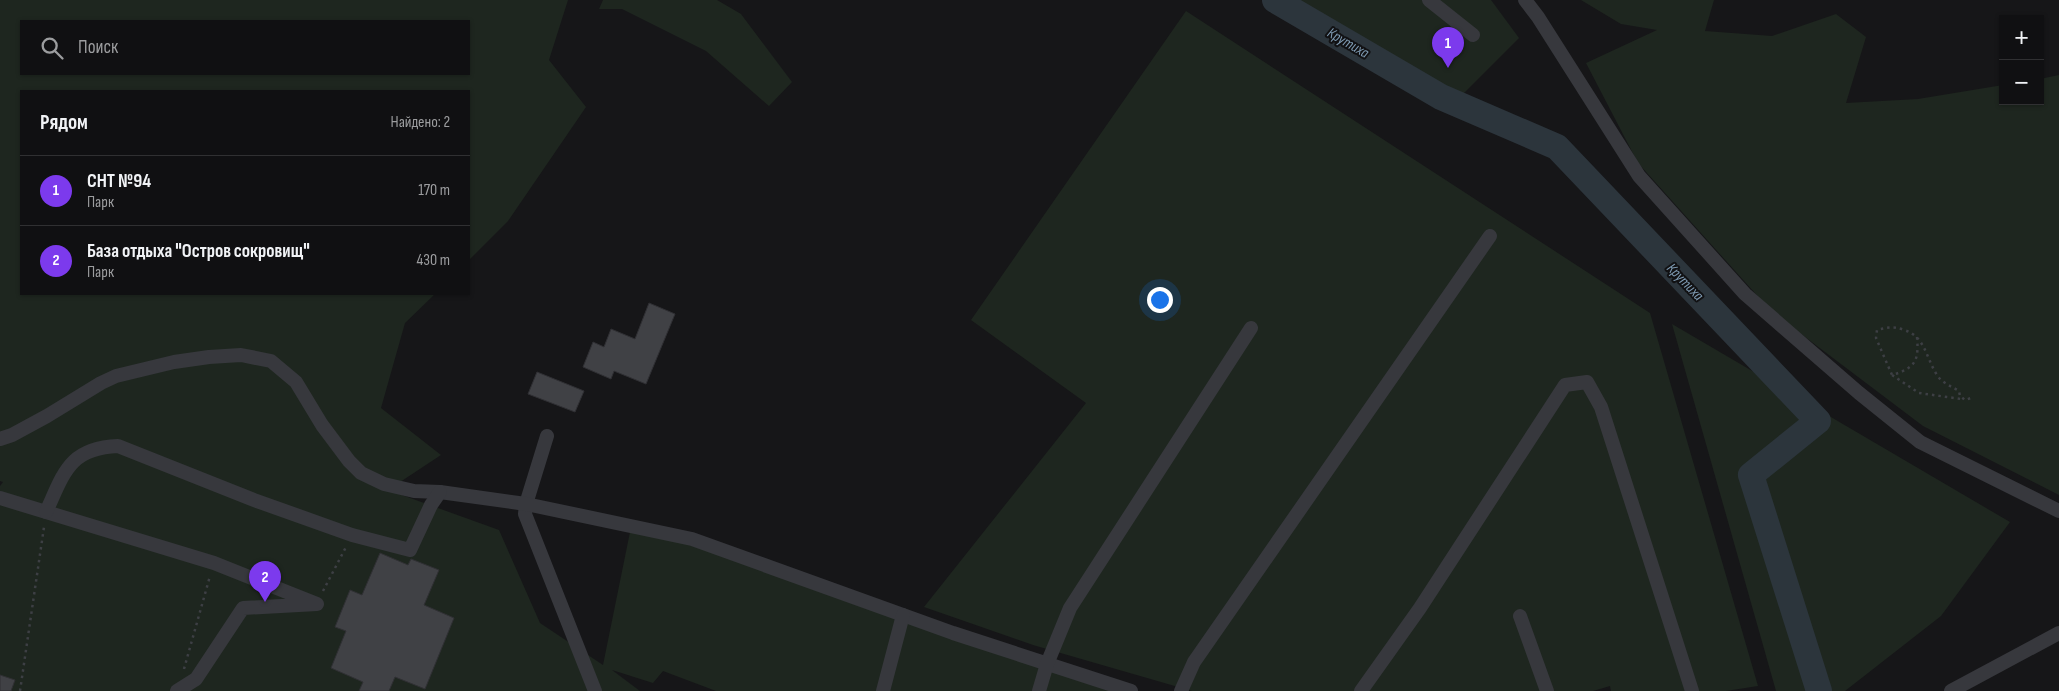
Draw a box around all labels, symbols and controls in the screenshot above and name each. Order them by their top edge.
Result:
map controls [1999,15,2044,105]
button: + [1999,15,2044,60]
search box [20,20,470,75]
water label: Крутиха [1324,23,1372,63]
pin: 1 [1432,27,1464,68]
icon: search [38,34,66,62]
text: Поиск [78,36,118,59]
button: − [1999,60,2044,105]
text: Рядом [40,110,88,135]
text: Найдено: 2 [391,113,450,132]
text: СНТ №94 [87,170,151,193]
text: 1 [53,181,59,200]
text: 170 m [418,181,450,200]
text: Парк [87,193,114,212]
text: База отдыха "Остров сокровищ" [87,240,310,263]
text: 2 [52,251,60,270]
text: 430 m [417,251,450,270]
water label: Крутиха [1662,259,1708,305]
text: Парк [87,263,114,282]
your location [1147,287,1173,313]
pin: 2 [249,561,281,602]

